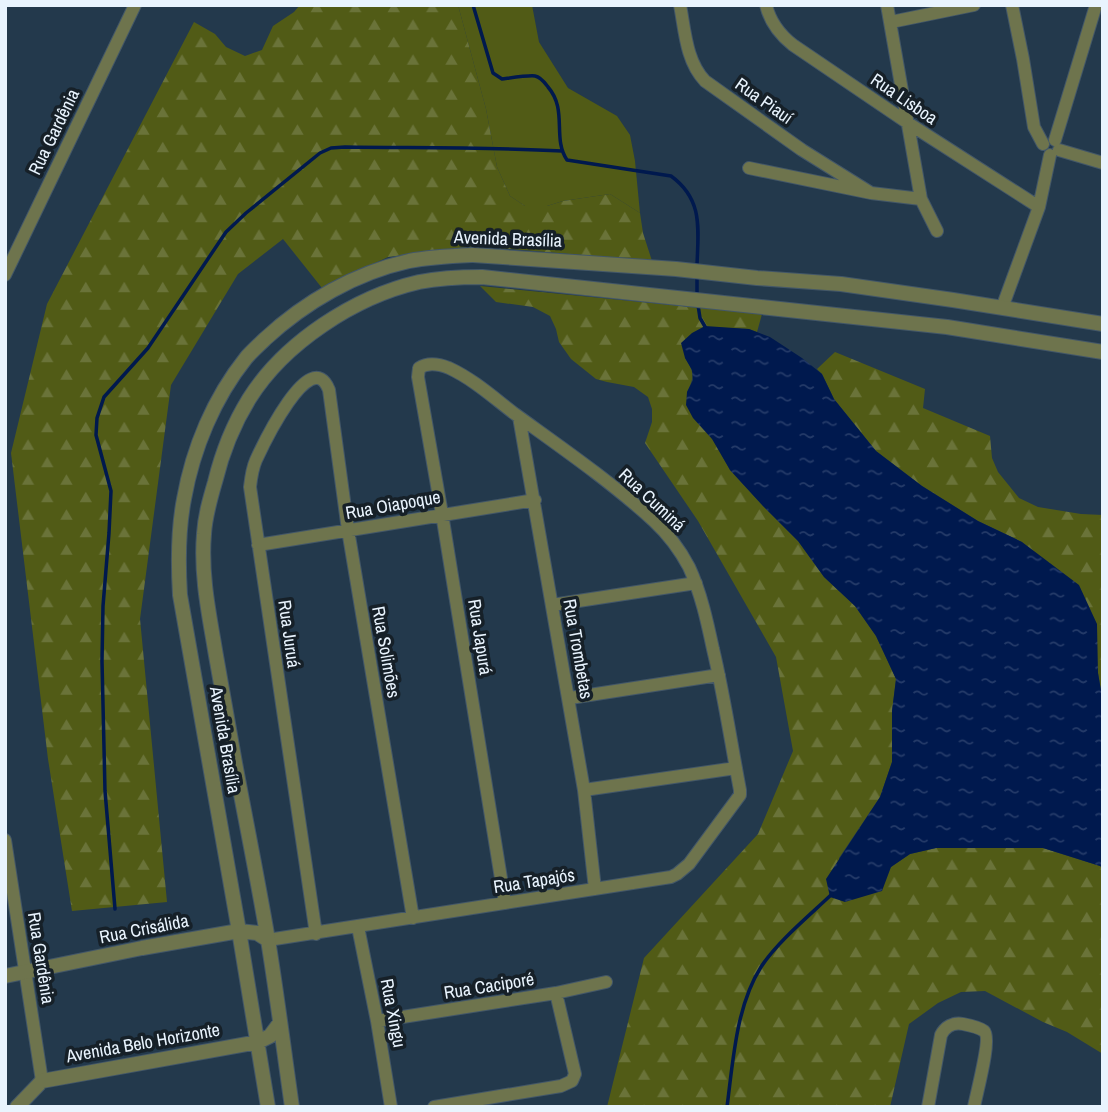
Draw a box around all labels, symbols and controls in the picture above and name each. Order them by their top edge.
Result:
street label: Rua Lisboa [866,67,943,130]
street label: Rua Piauí [730,72,799,130]
street label: Rua Gardênia [22,85,85,179]
street label: Avenida Brasília [453,224,562,253]
street label: Rua Cuminá [614,462,691,537]
street label: Rua Oiapoque [343,484,442,525]
street label: Rua Japurá [462,597,499,677]
street label: Rua Trombetas [557,597,600,701]
street label: Rua Juruá [272,598,307,669]
street label: Rua Solimões [366,604,407,700]
street label: Avenida Brasília [204,684,247,795]
street label: Rua Tapajós [491,862,576,899]
street label: Rua Crisálida [97,908,191,949]
street label: Rua Gardênia [22,910,61,1006]
street label: Rua Caciporé [442,966,536,1005]
street label: Rua Xingu [375,976,412,1050]
street label: Avenida Belo Horizonte [63,1017,222,1069]

